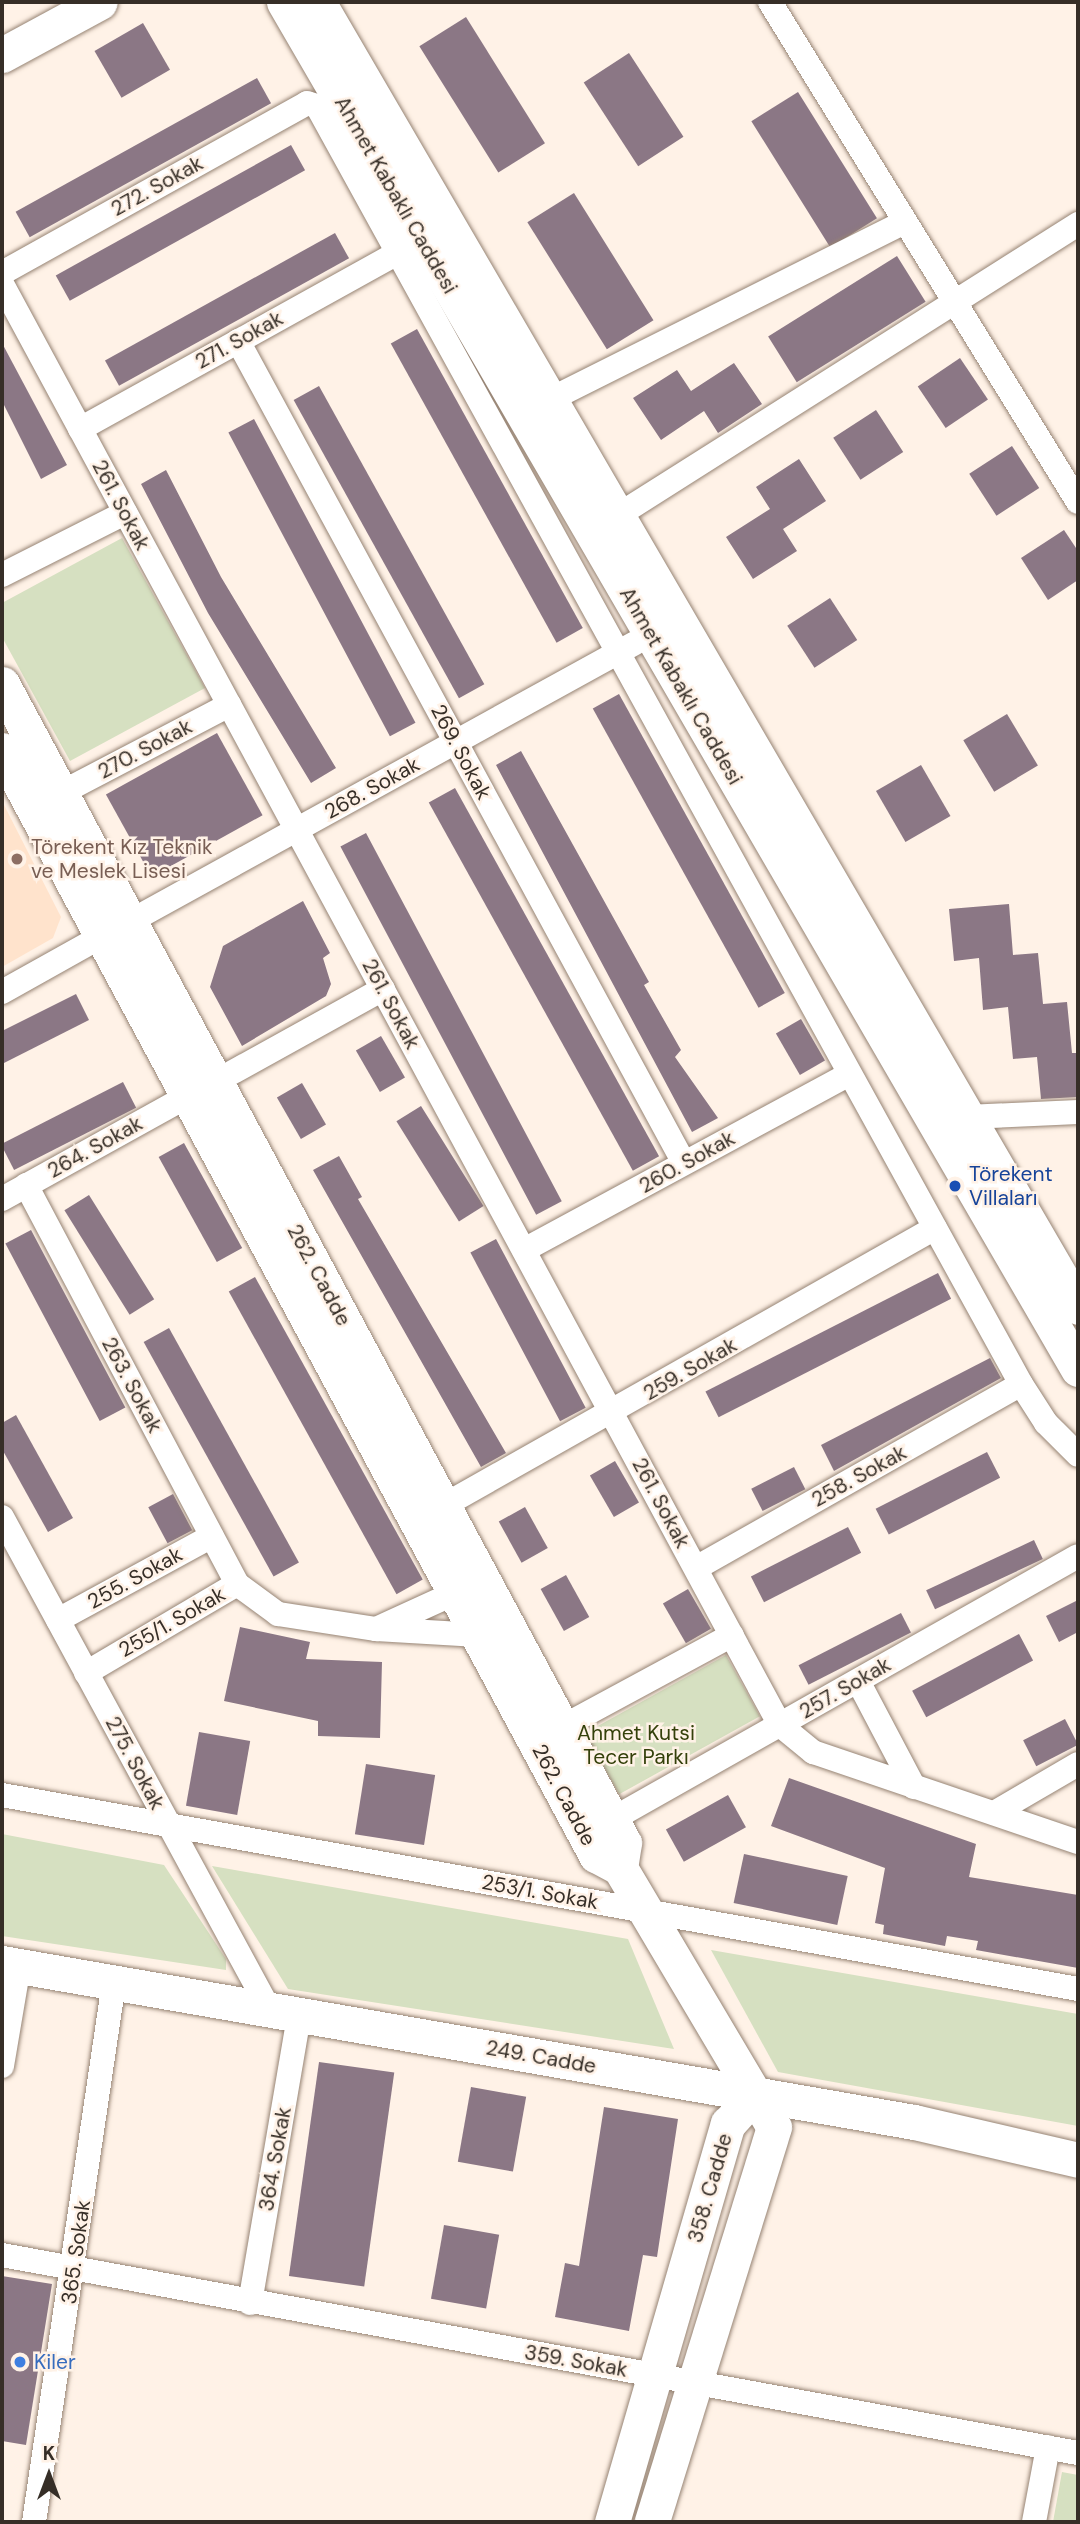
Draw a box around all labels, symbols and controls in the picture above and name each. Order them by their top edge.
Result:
street label: Ahmet Kabaklı Caddesi [329,92,463,298]
street label: 272. Sokak [107,150,207,222]
street label: 271. Sokak [191,306,287,374]
street label: 261. Sokak [87,456,155,554]
street label: Ahmet Kabaklı Caddesi [614,583,748,789]
street label: 269. Sokak [425,700,497,804]
street label: 270. Sokak [94,714,196,784]
street label: 268. Sokak [320,752,424,824]
place label: Törekent Kız Teknik ve Meslek Lisesi [31,834,213,884]
marker: Törekent Kız Teknik ve Meslek Lisesi [9,851,25,867]
street label: 261. Sokak [357,955,425,1053]
street label: 264. Sokak [43,1111,147,1183]
street label: 260. Sokak [635,1125,739,1199]
place label: Törekent Villaları [969,1161,1053,1211]
marker: Törekent Villaları [947,1178,963,1194]
street label: 262. Cadde [282,1220,356,1330]
street label: 259. Sokak [639,1332,741,1406]
street label: 263. Sokak [96,1333,168,1437]
street label: 258. Sokak [807,1440,911,1512]
street label: 261. Sokak [627,1454,695,1552]
street label: 255. Sokak [83,1542,187,1614]
street label: 255/1. Sokak [114,1581,230,1663]
street label: 257. Sokak [795,1652,895,1724]
street label: 275. Sokak [100,1712,170,1814]
park label: Ahmet Kutsi Tecer Parkı [577,1720,695,1770]
street label: 262. Cadde [527,1740,601,1850]
street label: 253/1. Sokak [480,1869,600,1915]
street label: 249. Cadde [484,2035,598,2079]
street label: 364. Sokak [253,2105,297,2213]
street label: 358. Cadde [682,2130,738,2246]
street label: 365. Sokak [56,2198,96,2306]
street label: 359. Sokak [523,2340,629,2382]
place label: Kiler [34,2349,76,2375]
marker: Kiler [12,2354,28,2370]
north arrow [14,2440,84,2510]
text: K [43,2441,55,2466]

